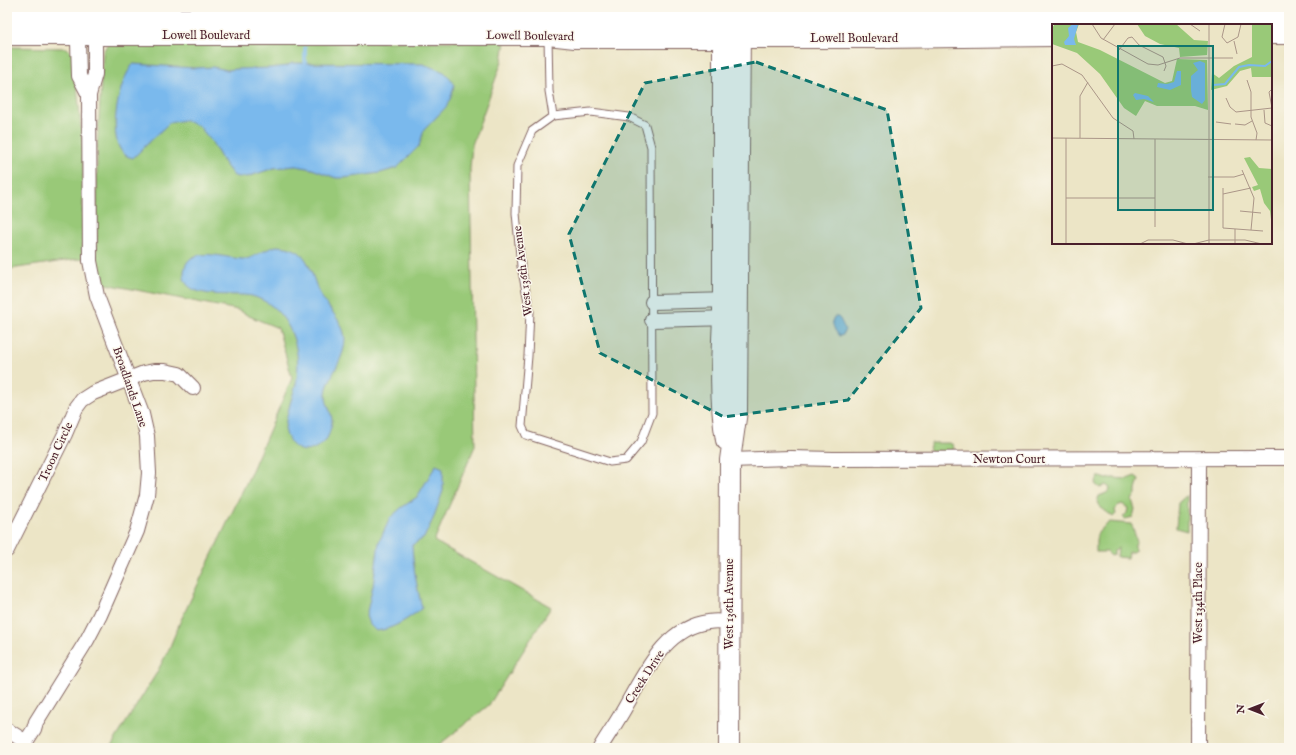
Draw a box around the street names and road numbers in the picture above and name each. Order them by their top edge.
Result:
street label: Lowell Boulevard [162,28,251,43]
street label: Lowell Boulevard [486,28,575,44]
street label: Lowell Boulevard [810,31,899,46]
street label: West 136th Avenue [510,224,536,317]
street label: Broadlands Lane [109,345,151,430]
street label: Troon Circle [36,419,77,484]
street label: Newton Court [973,452,1045,467]
street label: West 136th Avenue [722,558,737,650]
street label: West 134th Place [1191,562,1206,644]
street label: Creek Drive [622,647,668,707]

